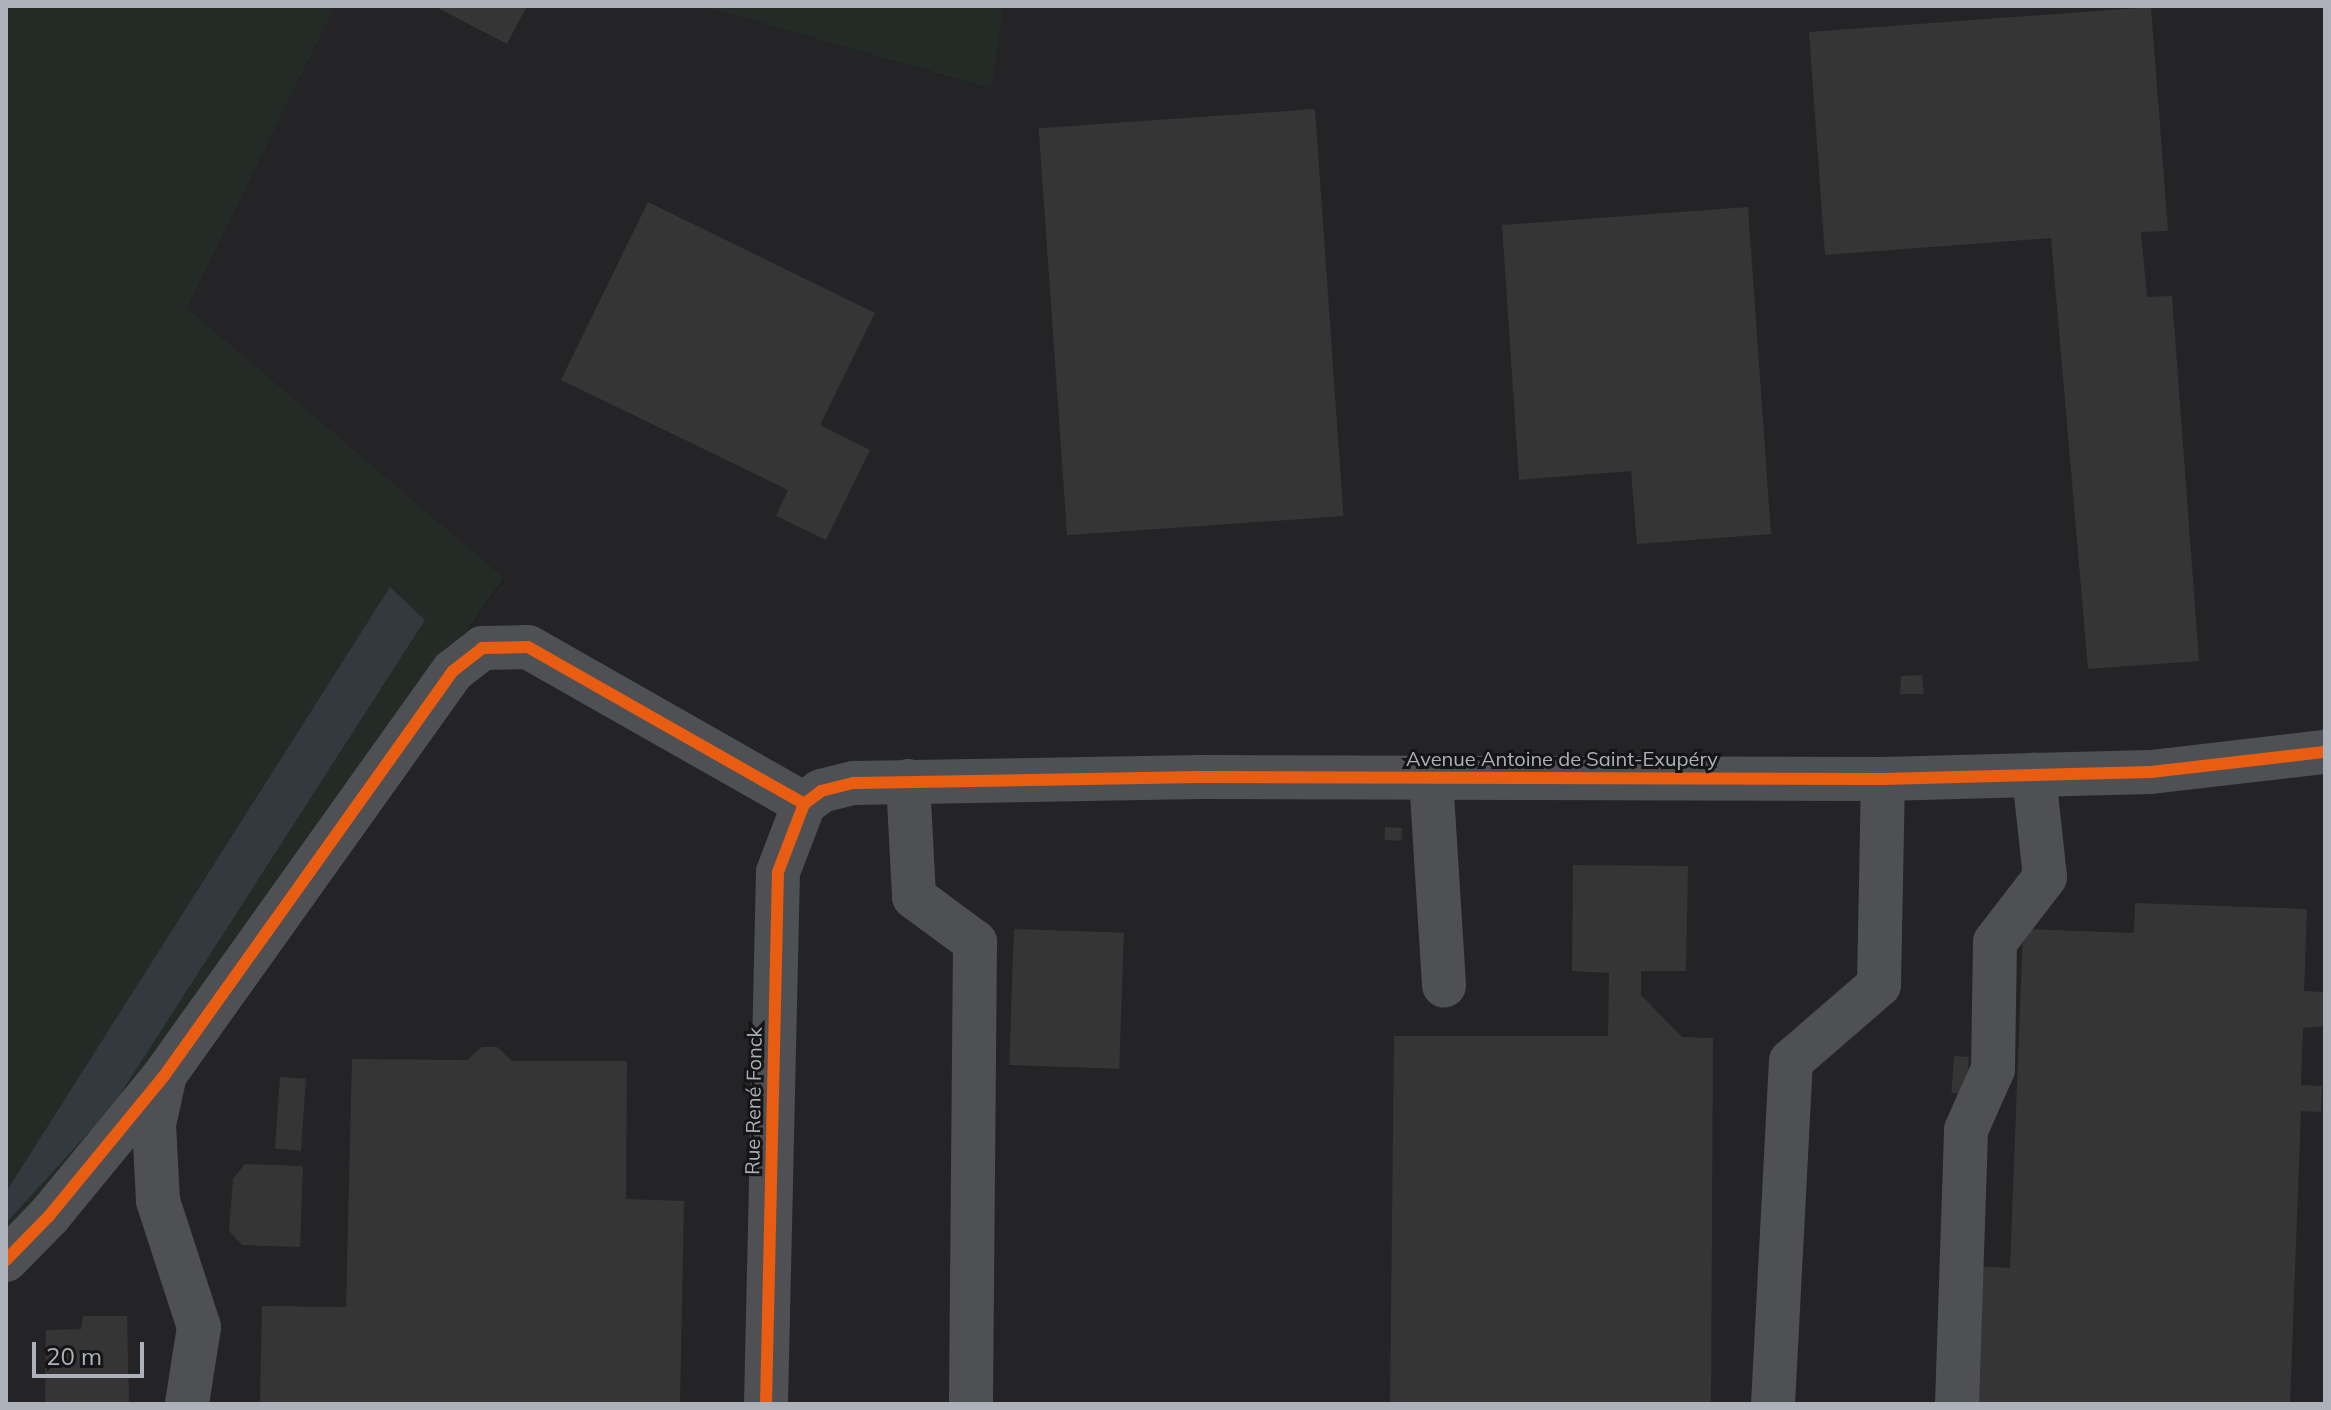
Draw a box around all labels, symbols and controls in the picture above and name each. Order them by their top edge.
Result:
street label: Avenue Antoine de Saint-Exupéry [1406,746,1718,770]
street label: Rue René Fonck [740,1027,766,1175]
scale bar [36,1326,148,1376]
text: 20 m [46,1341,102,1371]

